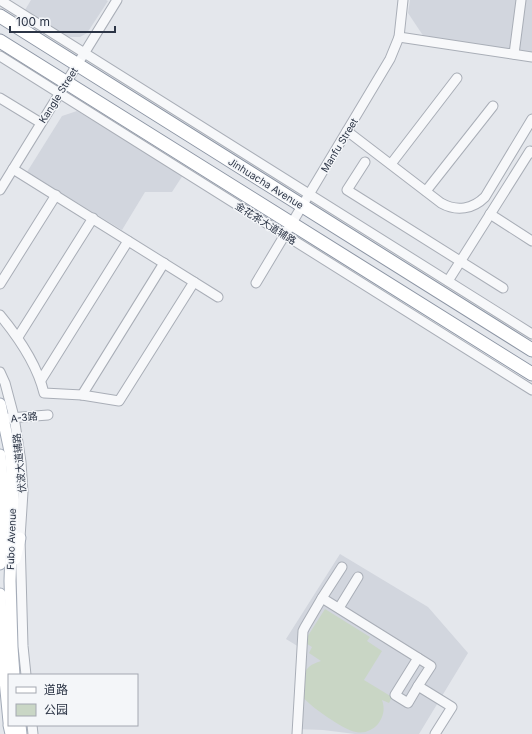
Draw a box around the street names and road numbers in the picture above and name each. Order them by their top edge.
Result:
street label: Kangle Street [36,64,80,125]
street label: Manfu Street [318,115,360,174]
street label: Jinhuacha Avenue [226,155,306,211]
street label: 金花茶大道辅路 [233,199,299,247]
street label: A-3路 [10,410,38,424]
street label: 伏波大道辅路 [10,433,28,493]
street label: Fubo Avenue [4,508,18,570]

